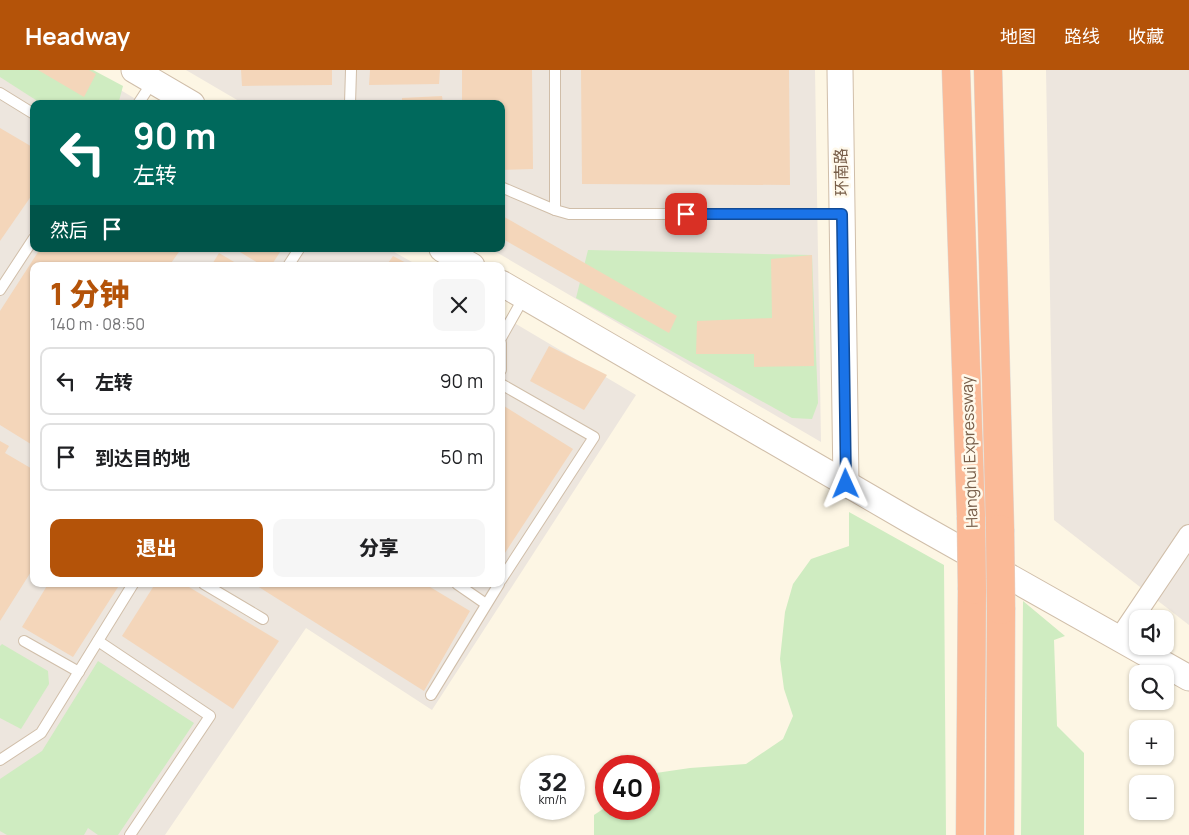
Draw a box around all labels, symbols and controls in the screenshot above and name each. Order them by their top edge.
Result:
text: Headway [25,19,130,52]
text: 地图 [1000,24,1036,48]
text: 路线 [1064,24,1100,48]
text: 收藏 [1128,24,1164,48]
text: 90 m [133,112,216,160]
icon: left [50,120,115,185]
street label: 环南路 [830,148,852,196]
text: 左转 [133,160,177,190]
pin [665,193,707,235]
icon: arrive [672,200,700,228]
icon: arrive [98,215,126,243]
text: 然后 [50,217,88,243]
text: 1 分钟 [50,273,130,314]
button: close [433,279,485,331]
text: 140 m · 08:50 [50,313,145,335]
icon: left [52,367,80,395]
text: 90 m [440,368,483,394]
text: 左转 [95,369,133,395]
street label: Hanghui Expressway [955,375,983,528]
icon: arrive [52,443,80,471]
text: 50 m [441,444,483,470]
text: 到达目的地 [95,445,190,471]
position arrow [819,457,871,509]
button: 退出 [50,519,263,577]
button: 分享 [273,519,485,577]
map controls [1129,610,1174,820]
button: sound [1129,610,1174,655]
button: search [1129,665,1174,710]
button: + [1129,720,1174,765]
speed limit sign: 40 [595,755,660,820]
text: 32 [538,764,567,799]
button: − [1129,775,1174,820]
text: km/h [539,791,566,808]

